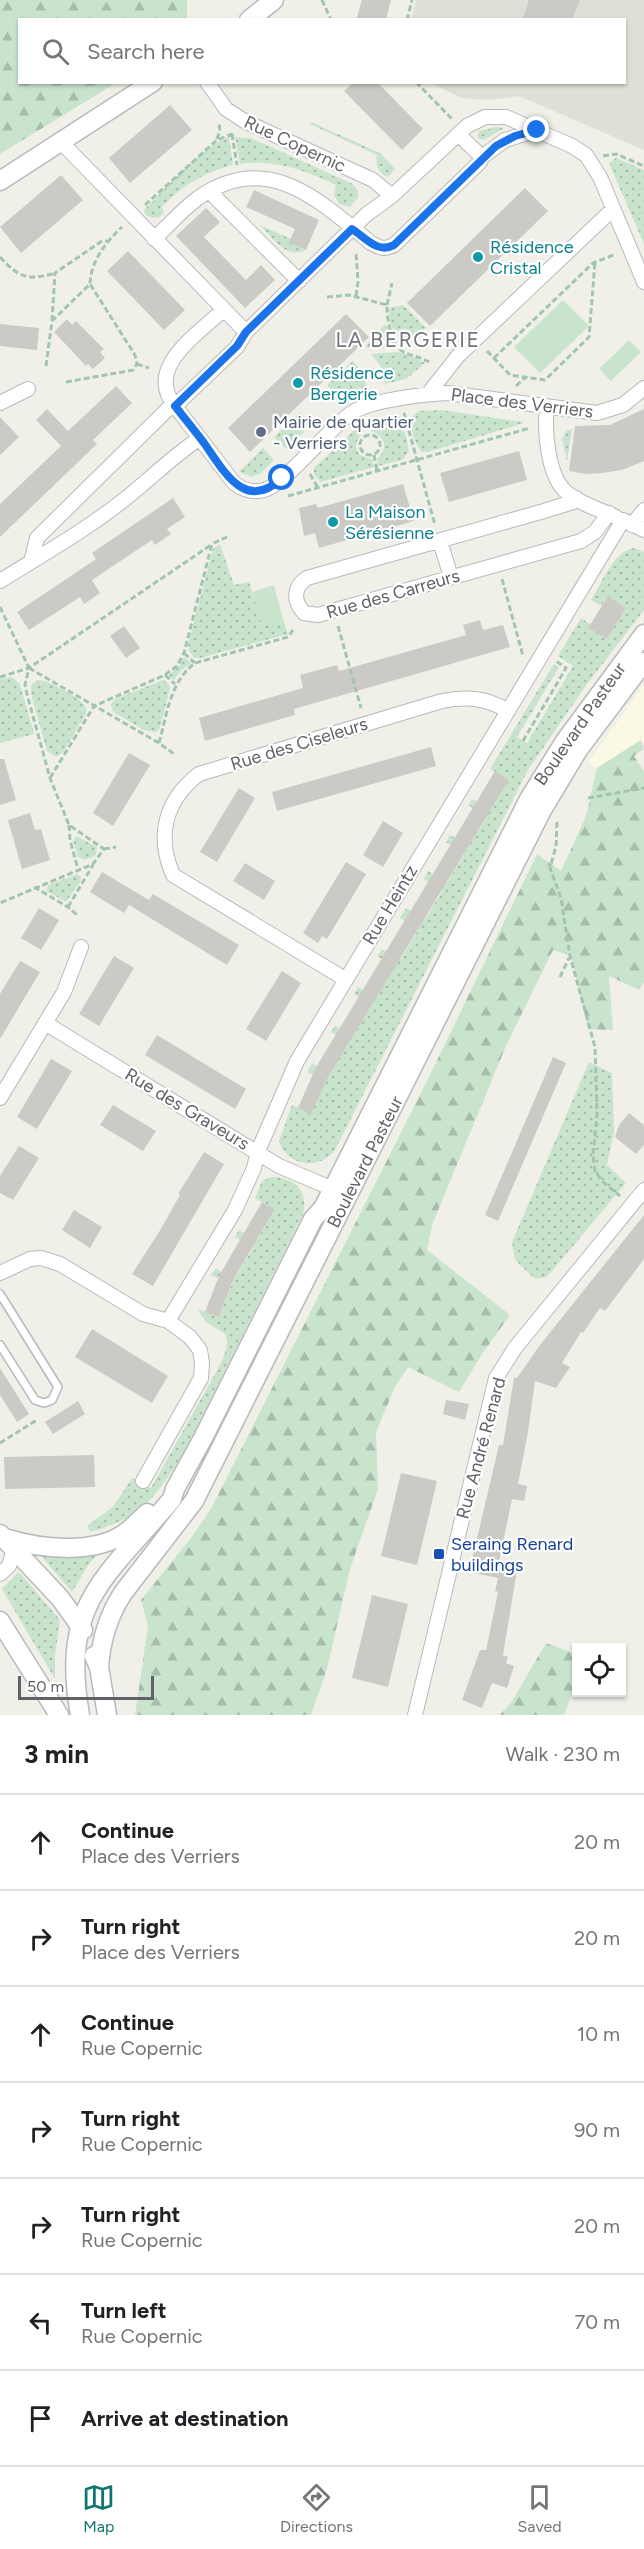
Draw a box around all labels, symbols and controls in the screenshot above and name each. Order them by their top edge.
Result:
search box [18,18,626,84]
icon: search [39,35,72,68]
text: Search here [87,38,205,65]
street label: Rue Copernic [241,111,350,177]
route end [523,116,549,142]
place label: Résidence Cristal [490,236,574,279]
marker: Résidence Cristal [471,250,485,264]
district label: LA BERGERIE [336,327,480,352]
place label: Résidence Bergerie [310,362,394,405]
marker: Résidence Bergerie [291,376,305,390]
street label: Place des Verriers [450,383,594,423]
place label: Mairie de quartier - Verriers [273,411,414,454]
marker: Mairie de quartier - Verriers [254,425,268,439]
route start [268,464,294,490]
place label: La Maison Sérésienne [345,501,434,544]
marker: La Maison Sérésienne [326,515,340,529]
street label: Rue des Carreurs [324,564,462,624]
street label: Boulevard Pasteur [529,658,631,790]
street label: Rue des Ciseleurs [228,713,370,775]
street label: Rue Heintz [358,861,422,949]
street label: Rue des Graveurs [121,1063,253,1155]
street label: Boulevard Pasteur [322,1092,408,1232]
street label: Rue André Renard [452,1375,510,1521]
place label: Seraing Renard buildings [451,1533,573,1576]
marker: Seraing Renard buildings [432,1547,446,1561]
map controls [572,1643,626,1697]
button: locate [572,1643,626,1697]
scale bar [18,1673,154,1700]
text: 50 m [27,1677,64,1696]
text: 3 min [24,1738,89,1770]
text: Walk · 230 m [506,1742,620,1766]
text: Continue [81,1817,174,1844]
icon: ahead [24,1826,57,1859]
text: 20 m [574,1830,620,1854]
text: Place des Verriers [81,1844,240,1868]
text: Turn right [81,1913,180,1940]
icon: right [24,1922,57,1955]
text: 20 m [574,1926,620,1950]
text: Place des Verriers [81,1940,240,1964]
text: Continue [81,2009,174,2036]
icon: ahead [24,2018,57,2051]
text: 10 m [577,2022,620,2046]
text: Rue Copernic [81,2036,203,2060]
text: Turn right [81,2105,180,2132]
icon: right [24,2114,57,2147]
text: 90 m [574,2118,620,2142]
text: Rue Copernic [81,2132,203,2156]
text: Turn right [81,2201,180,2228]
icon: right [24,2210,57,2243]
text: 20 m [574,2214,620,2238]
text: Rue Copernic [81,2228,203,2252]
text: Turn left [81,2297,167,2324]
icon: left [24,2306,57,2339]
text: 70 m [574,2310,620,2334]
text: Rue Copernic [81,2324,203,2348]
icon: arrive [24,2402,57,2435]
text: Arrive at destination [81,2405,289,2432]
tab: Map [82,2481,115,2536]
tab: Directions [280,2481,353,2536]
tab: Saved [518,2481,562,2536]

